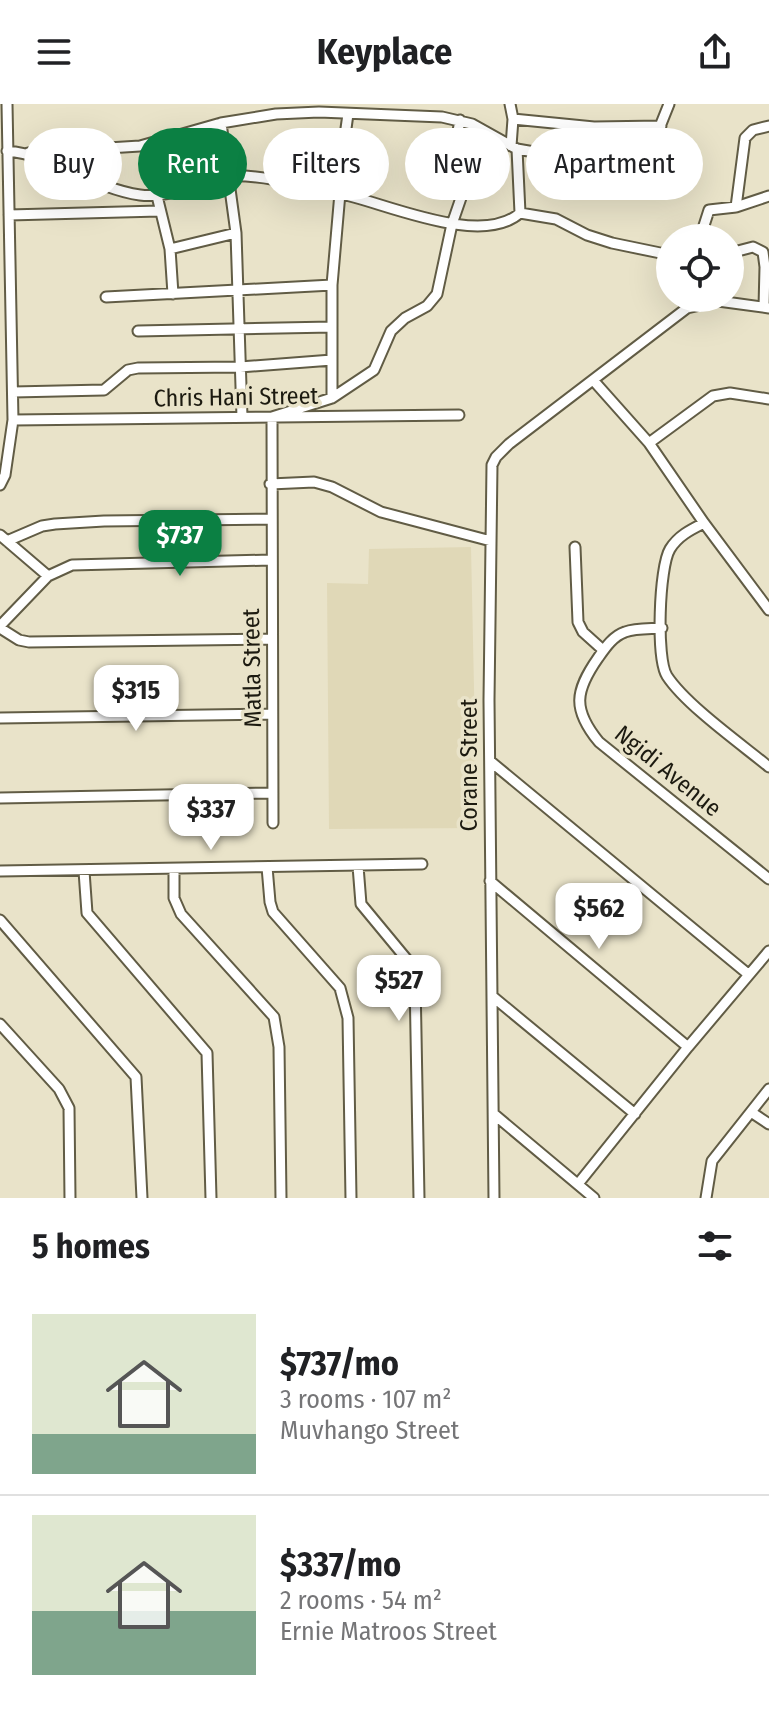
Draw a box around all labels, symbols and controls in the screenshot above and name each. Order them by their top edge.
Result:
icon: menu [32,30,76,74]
text: Keyplace [317,30,452,74]
icon: share [693,30,737,74]
chip: Buy [24,128,122,200]
chip: Rent [138,128,247,200]
chip: Filters [263,128,389,200]
chip: New [405,128,510,200]
chip: Apartment [526,128,703,200]
map controls [656,224,744,312]
button: locate [656,224,744,312]
street label: Chris Hani Street [153,382,319,412]
pin: $737 [133,510,227,578]
text: $737 [157,520,203,551]
street label: Matla Street [237,608,267,728]
pin: $315 [89,665,183,733]
text: $315 [112,675,160,706]
street label: Corane Street [455,698,483,831]
street label: Ngidi Avenue [609,720,727,822]
pin: $337 [164,784,258,852]
text: $337 [187,794,235,825]
pin: $562 [552,883,646,951]
text: $562 [573,893,625,924]
pin: $527 [352,955,446,1023]
text: $527 [375,965,423,996]
icon: filters [693,1224,737,1268]
text: 5 homes [32,1226,150,1267]
text: $737/mo [280,1343,399,1384]
icon: home [96,1346,192,1442]
text: 3 rooms · 107 m² [280,1384,452,1415]
text: Muvhango Street [280,1415,459,1446]
text: $337/mo [280,1544,401,1585]
icon: home [96,1547,192,1643]
text: 2 rooms · 54 m² [280,1585,442,1616]
text: Ernie Matroos Street [280,1616,497,1647]

